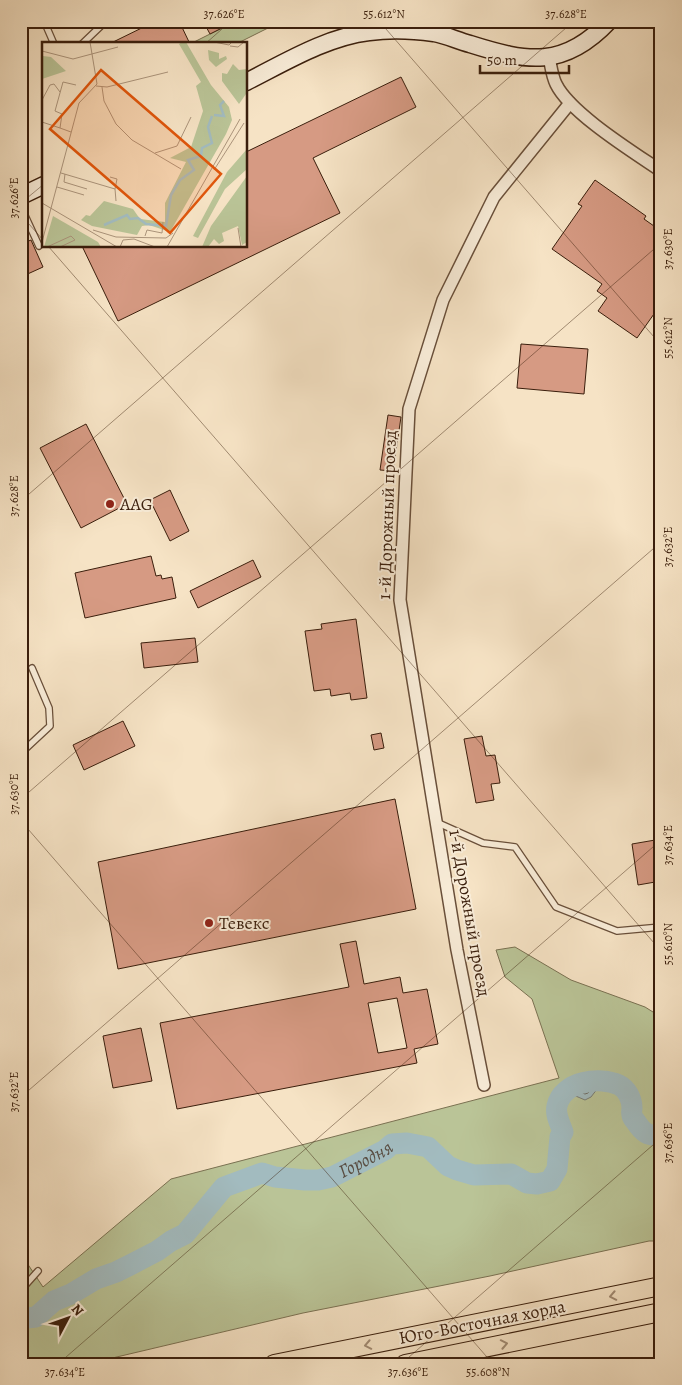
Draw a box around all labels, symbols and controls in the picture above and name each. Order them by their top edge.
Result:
text: 37.626°E [203,6,245,22]
text: 55.612°N [363,6,405,22]
text: 37.628°E [545,6,587,22]
inset map [42,42,248,248]
scale bar [480,42,568,74]
text: 50 m [487,50,517,70]
text: 37.626°E [6,177,22,219]
text: 37.630°E [660,228,676,270]
text: 55.612°N [660,317,676,359]
street label: 1-й Дорожный проезд [372,430,402,600]
text: 37.628°E [6,475,22,517]
place label: AAG [119,492,153,516]
marker: AAG [104,498,116,510]
text: 37.632°E [660,527,676,567]
text: 37.630°E [6,773,22,815]
text: 37.634°E [660,825,676,865]
street label: 1-й Дорожный проезд [443,827,497,999]
place label: Тевекс [219,911,270,935]
marker: Тевекс [203,917,215,929]
text: 55.610°N [660,922,676,965]
text: 37.632°E [6,1072,22,1112]
text: 37.636°E [660,1123,676,1163]
water label: Городня [334,1135,399,1185]
one-way arrow [609,1290,617,1301]
north arrow [42,1292,92,1342]
street label: Юго-Восточная хорда [397,1294,568,1350]
text: N [67,1300,88,1320]
one-way arrow [363,1339,372,1350]
one-way arrow [500,1339,508,1350]
text: 37.634°E [45,1364,85,1380]
text: 37.636°E [388,1364,428,1380]
text: 55.608°N [466,1364,510,1380]

